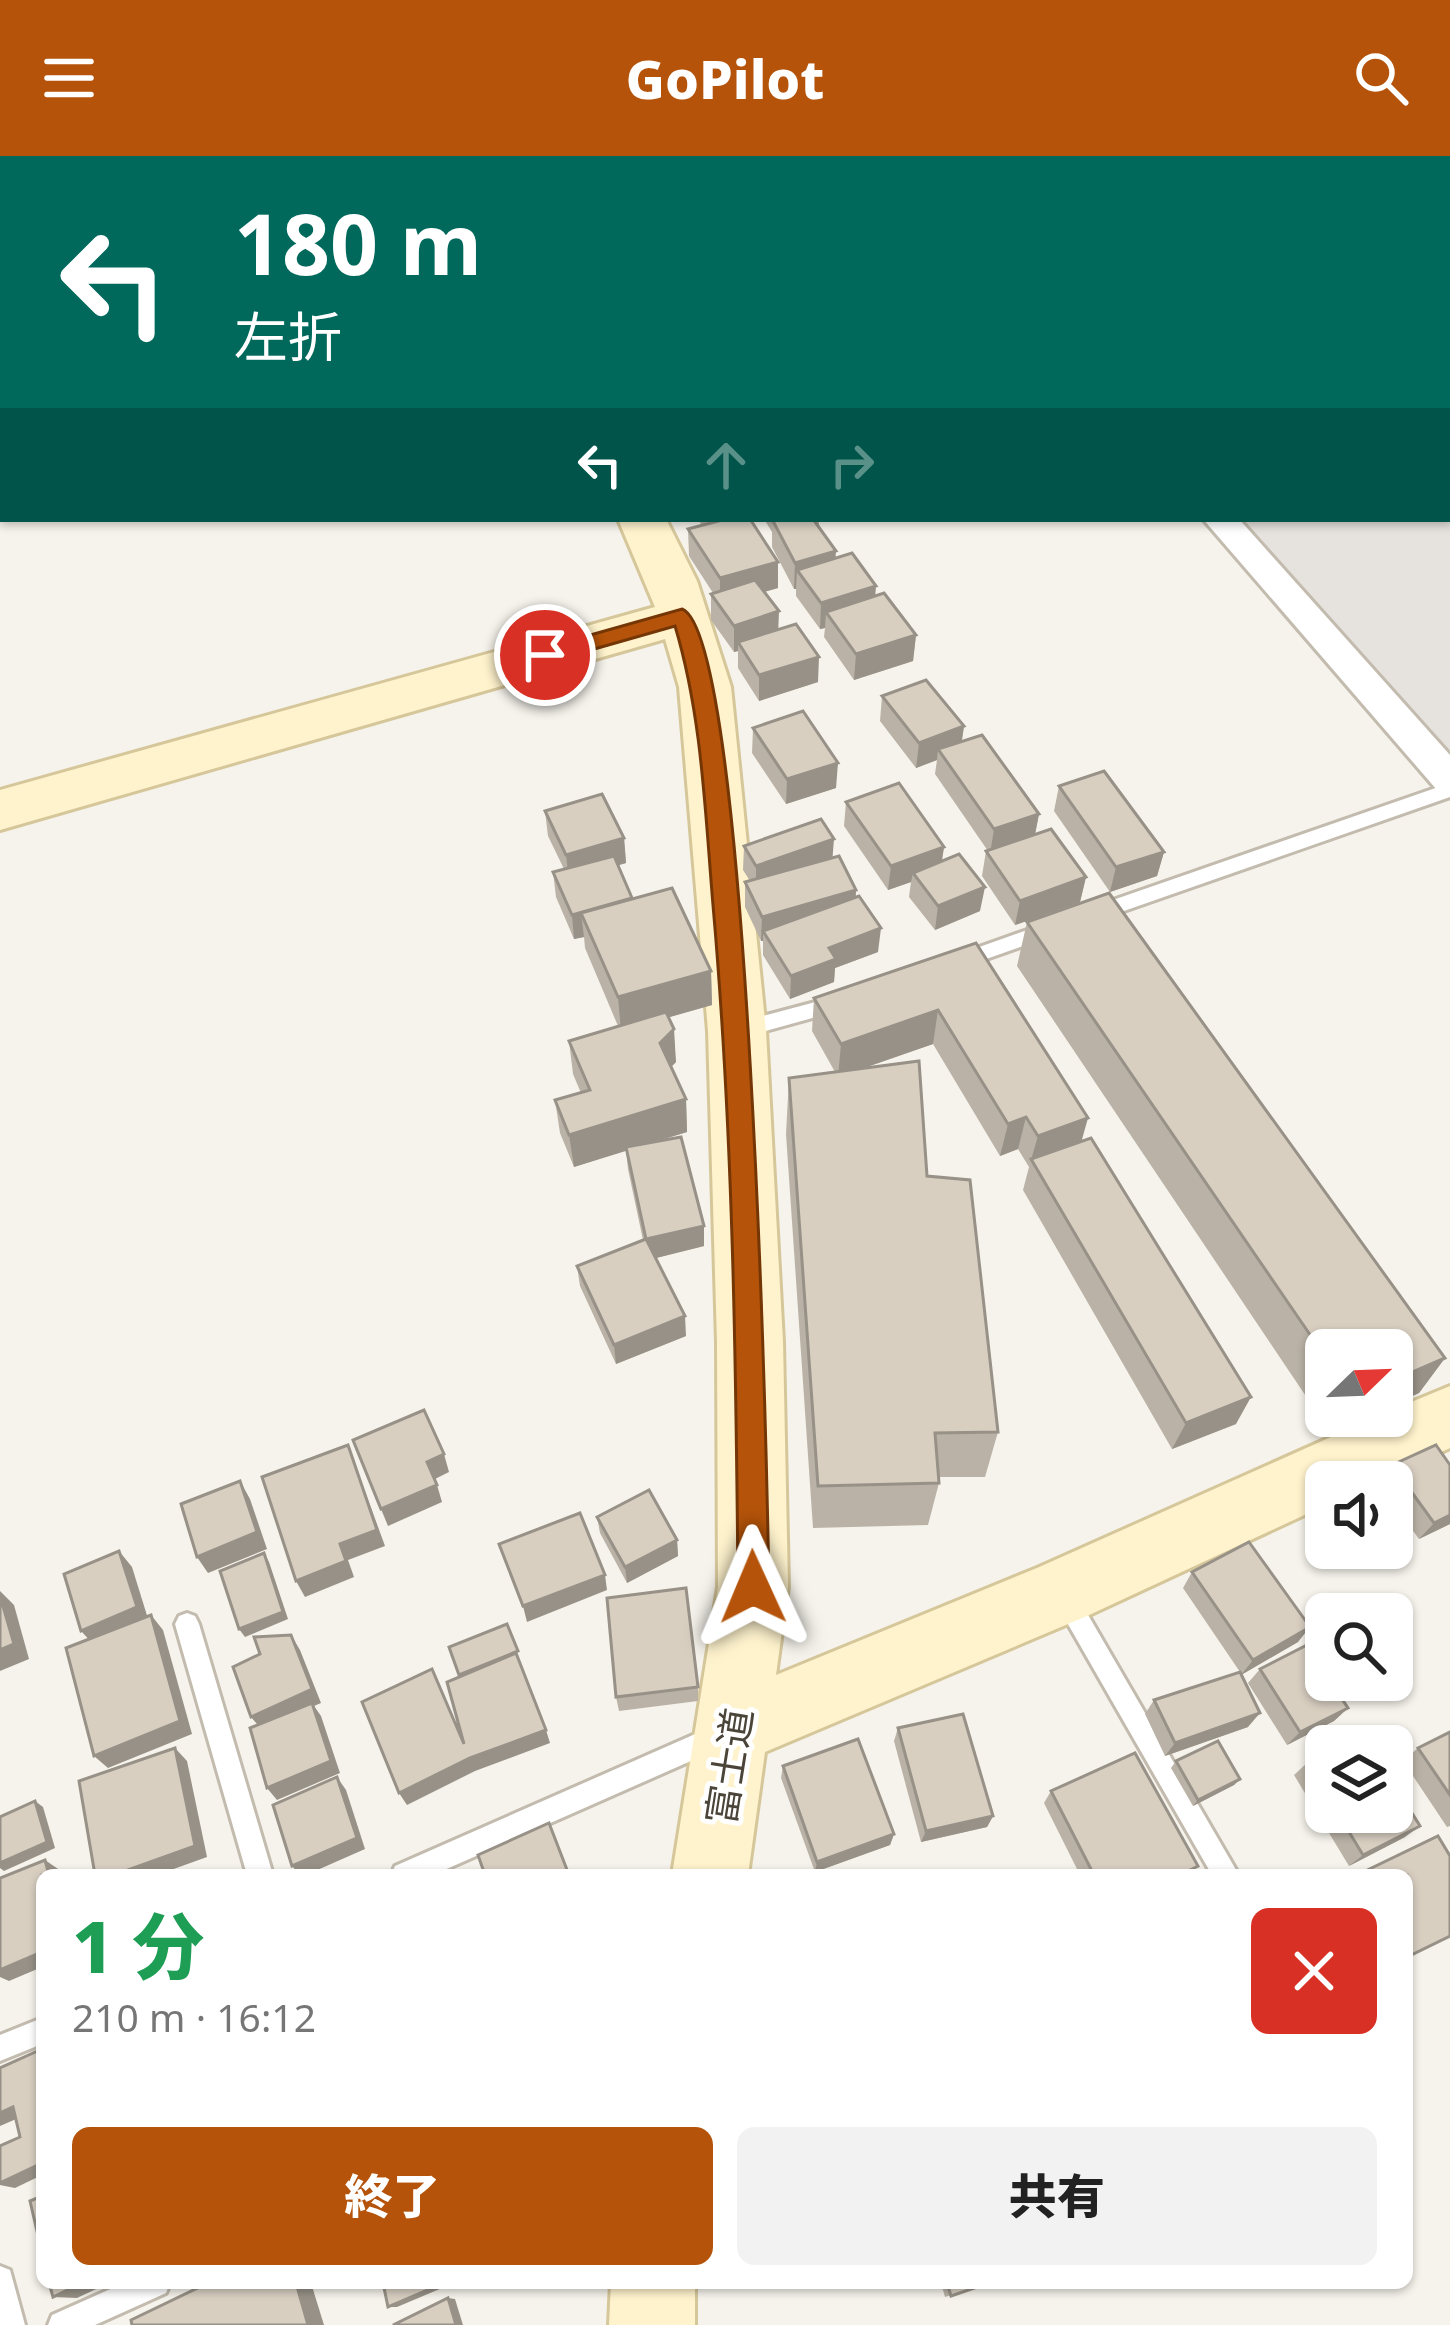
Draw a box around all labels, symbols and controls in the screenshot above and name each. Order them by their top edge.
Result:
text: GoPilot [626,41,824,115]
icon: menu [36,45,102,111]
icon: search [1348,45,1414,111]
text: 180 m [234,185,482,300]
icon: left [36,204,192,360]
text: 左折 [234,299,342,373]
icon: left [567,432,633,498]
icon: ahead [693,432,759,498]
icon: right [819,432,885,498]
pin [494,604,596,706]
icon: arrive [512,622,578,688]
north arrow [1305,1329,1413,1437]
map controls [1305,1329,1413,1833]
button: sound [1305,1461,1413,1569]
position arrow [690,1524,816,1650]
button: search [1305,1593,1413,1701]
street label: 富士道 [693,1704,763,1828]
button: layers [1305,1725,1413,1833]
text: 1 分 [72,1896,204,1994]
button: close [1251,1908,1377,2034]
text: 210 m · 16:12 [72,1990,316,2043]
button: 終了 [72,2127,713,2265]
button: 共有 [737,2127,1377,2265]

